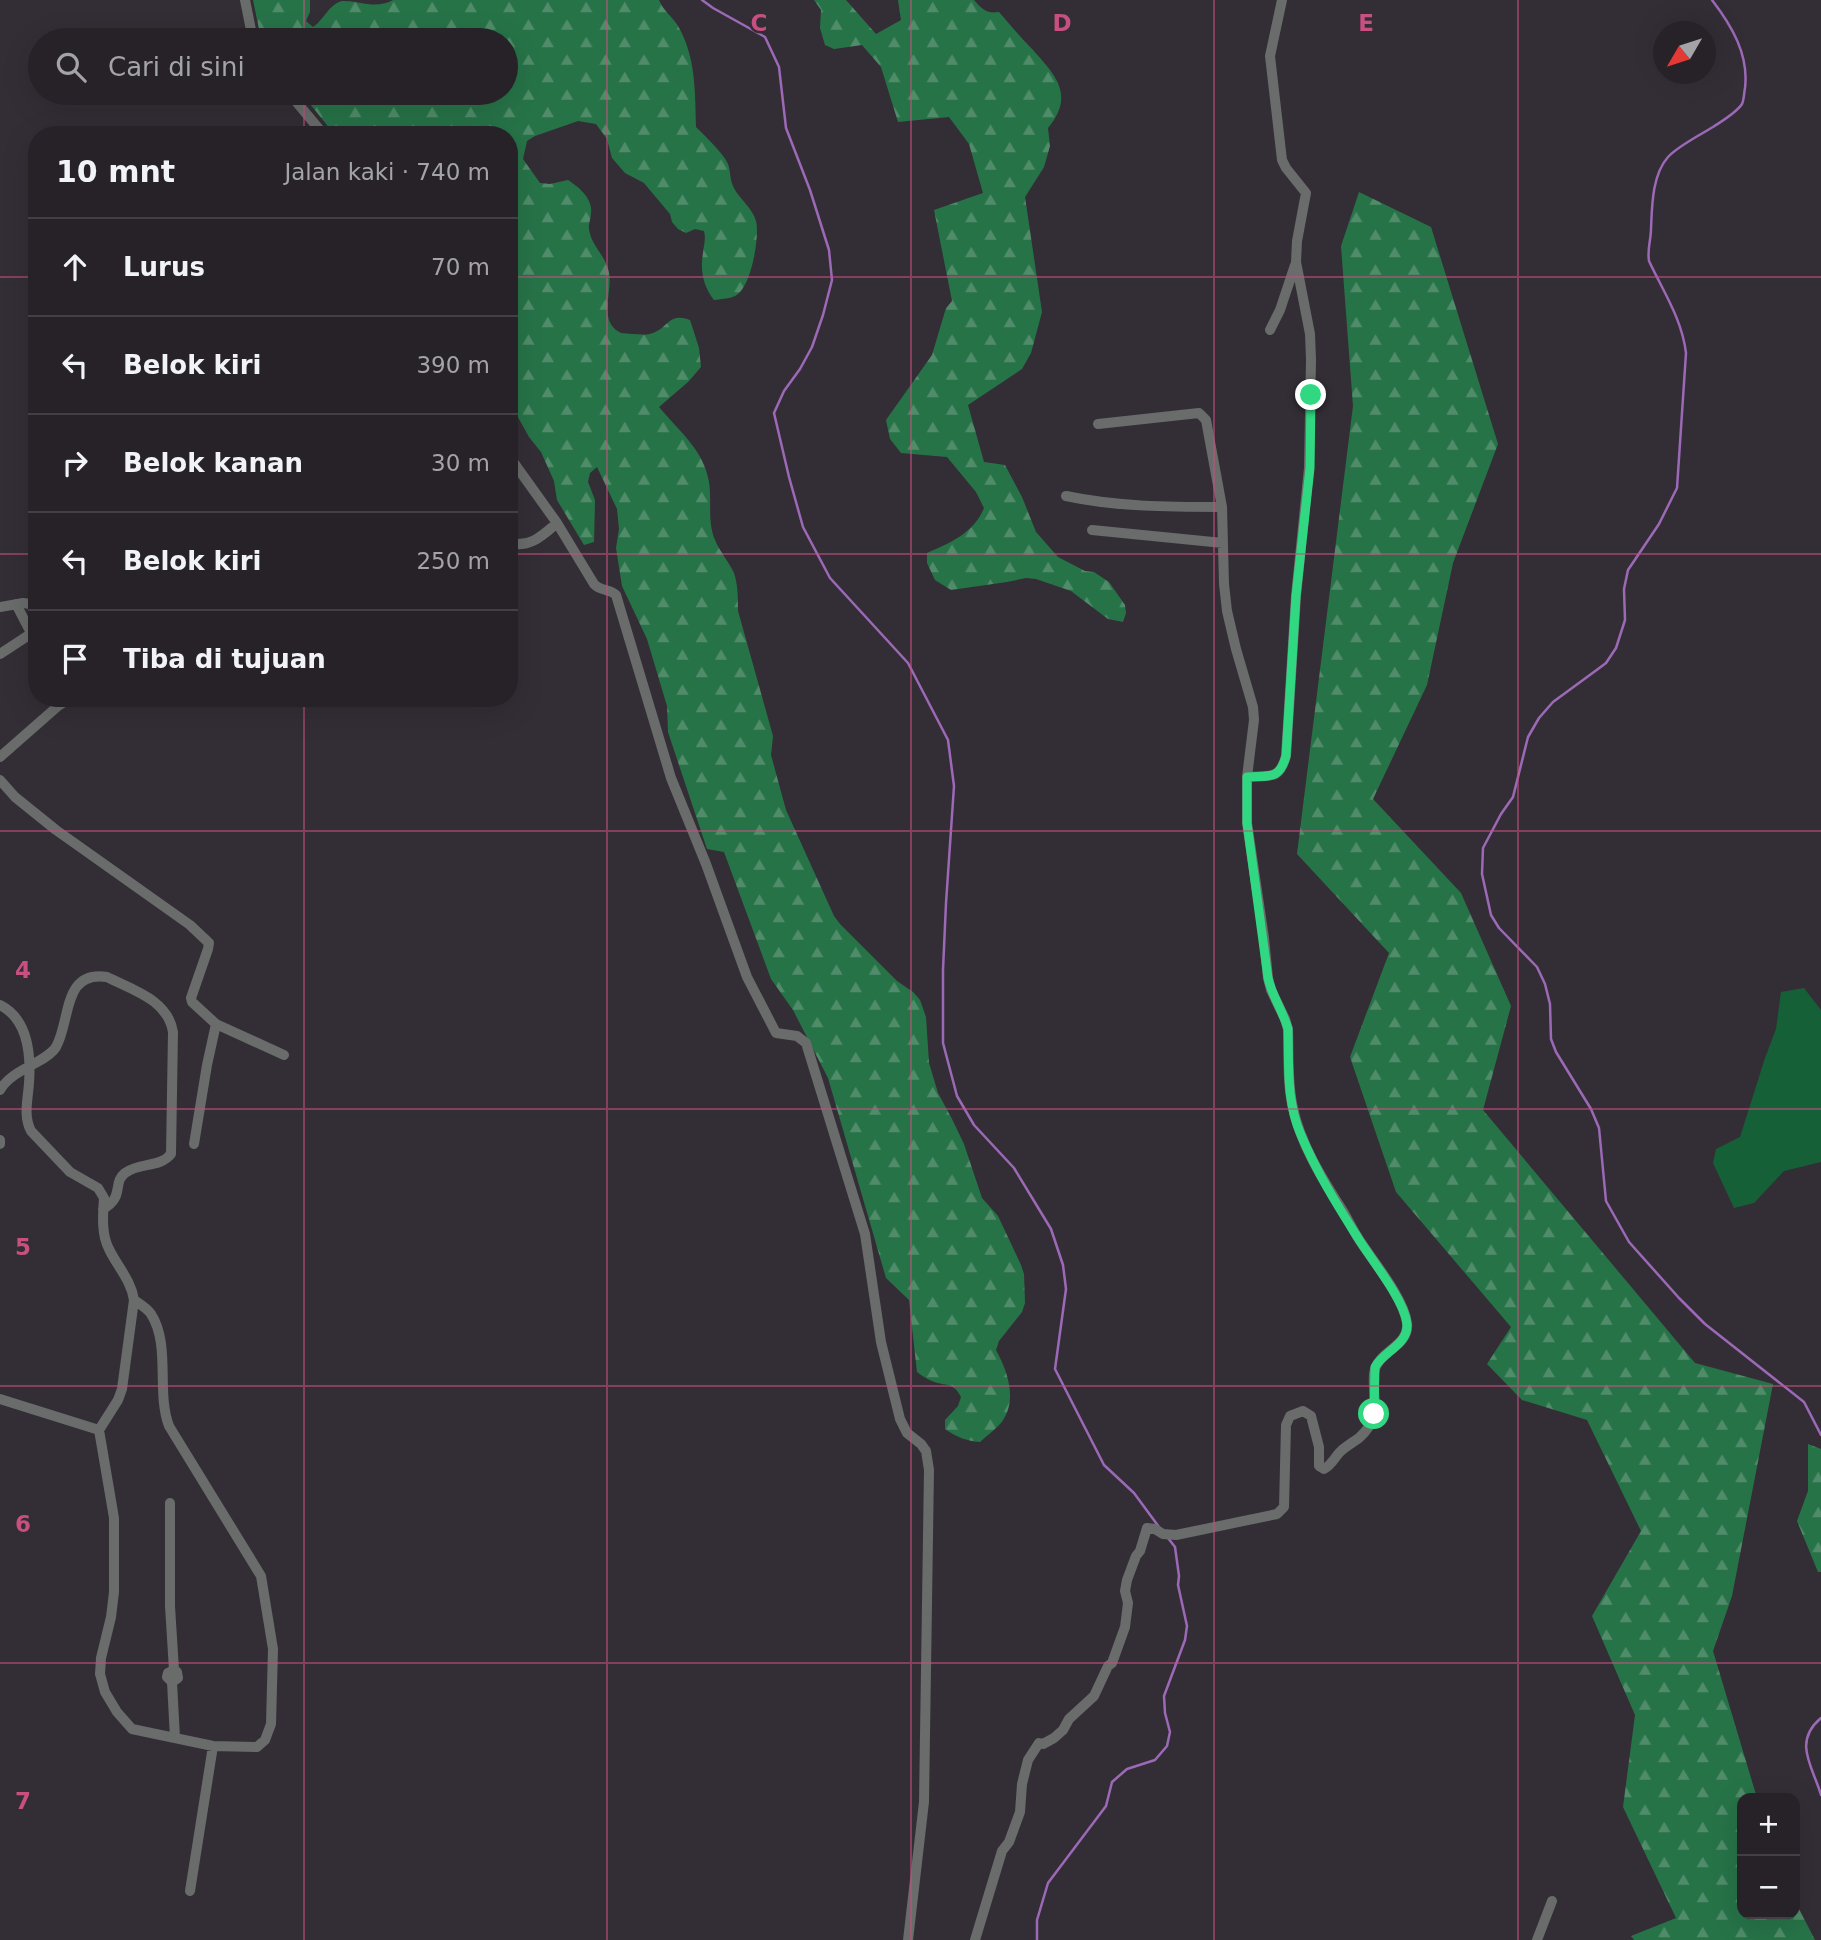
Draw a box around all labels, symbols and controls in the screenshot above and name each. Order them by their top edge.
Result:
text: C [751,10,767,36]
text: D [1052,10,1072,36]
text: E [1358,10,1374,36]
north arrow [1653,21,1716,84]
search box [28,28,518,105]
icon: search [52,48,90,86]
text: Cari di sini [108,52,245,82]
text: 10 mnt [56,154,175,189]
text: Jalan kaki · 740 m [284,159,490,185]
icon: ahead [56,248,94,286]
text: Lurus [123,252,205,282]
text: 70 m [431,254,490,280]
icon: left [56,346,94,384]
text: Belok kiri [123,350,262,380]
text: 390 m [416,352,490,378]
route end [1295,379,1326,410]
icon: right [56,444,94,482]
text: Belok kanan [123,448,303,478]
text: 30 m [431,450,490,476]
icon: left [56,542,94,580]
text: Belok kiri [123,546,262,576]
text: 250 m [416,548,490,574]
icon: arrive [56,640,94,678]
text: Tiba di tujuan [123,644,326,674]
text: 4 [15,957,31,983]
text: 5 [15,1234,31,1260]
route start [1358,1398,1389,1429]
text: 6 [15,1511,31,1537]
text: 7 [15,1788,31,1814]
map controls [1737,1793,1800,1919]
button: + [1737,1793,1800,1856]
button: − [1737,1856,1800,1919]

